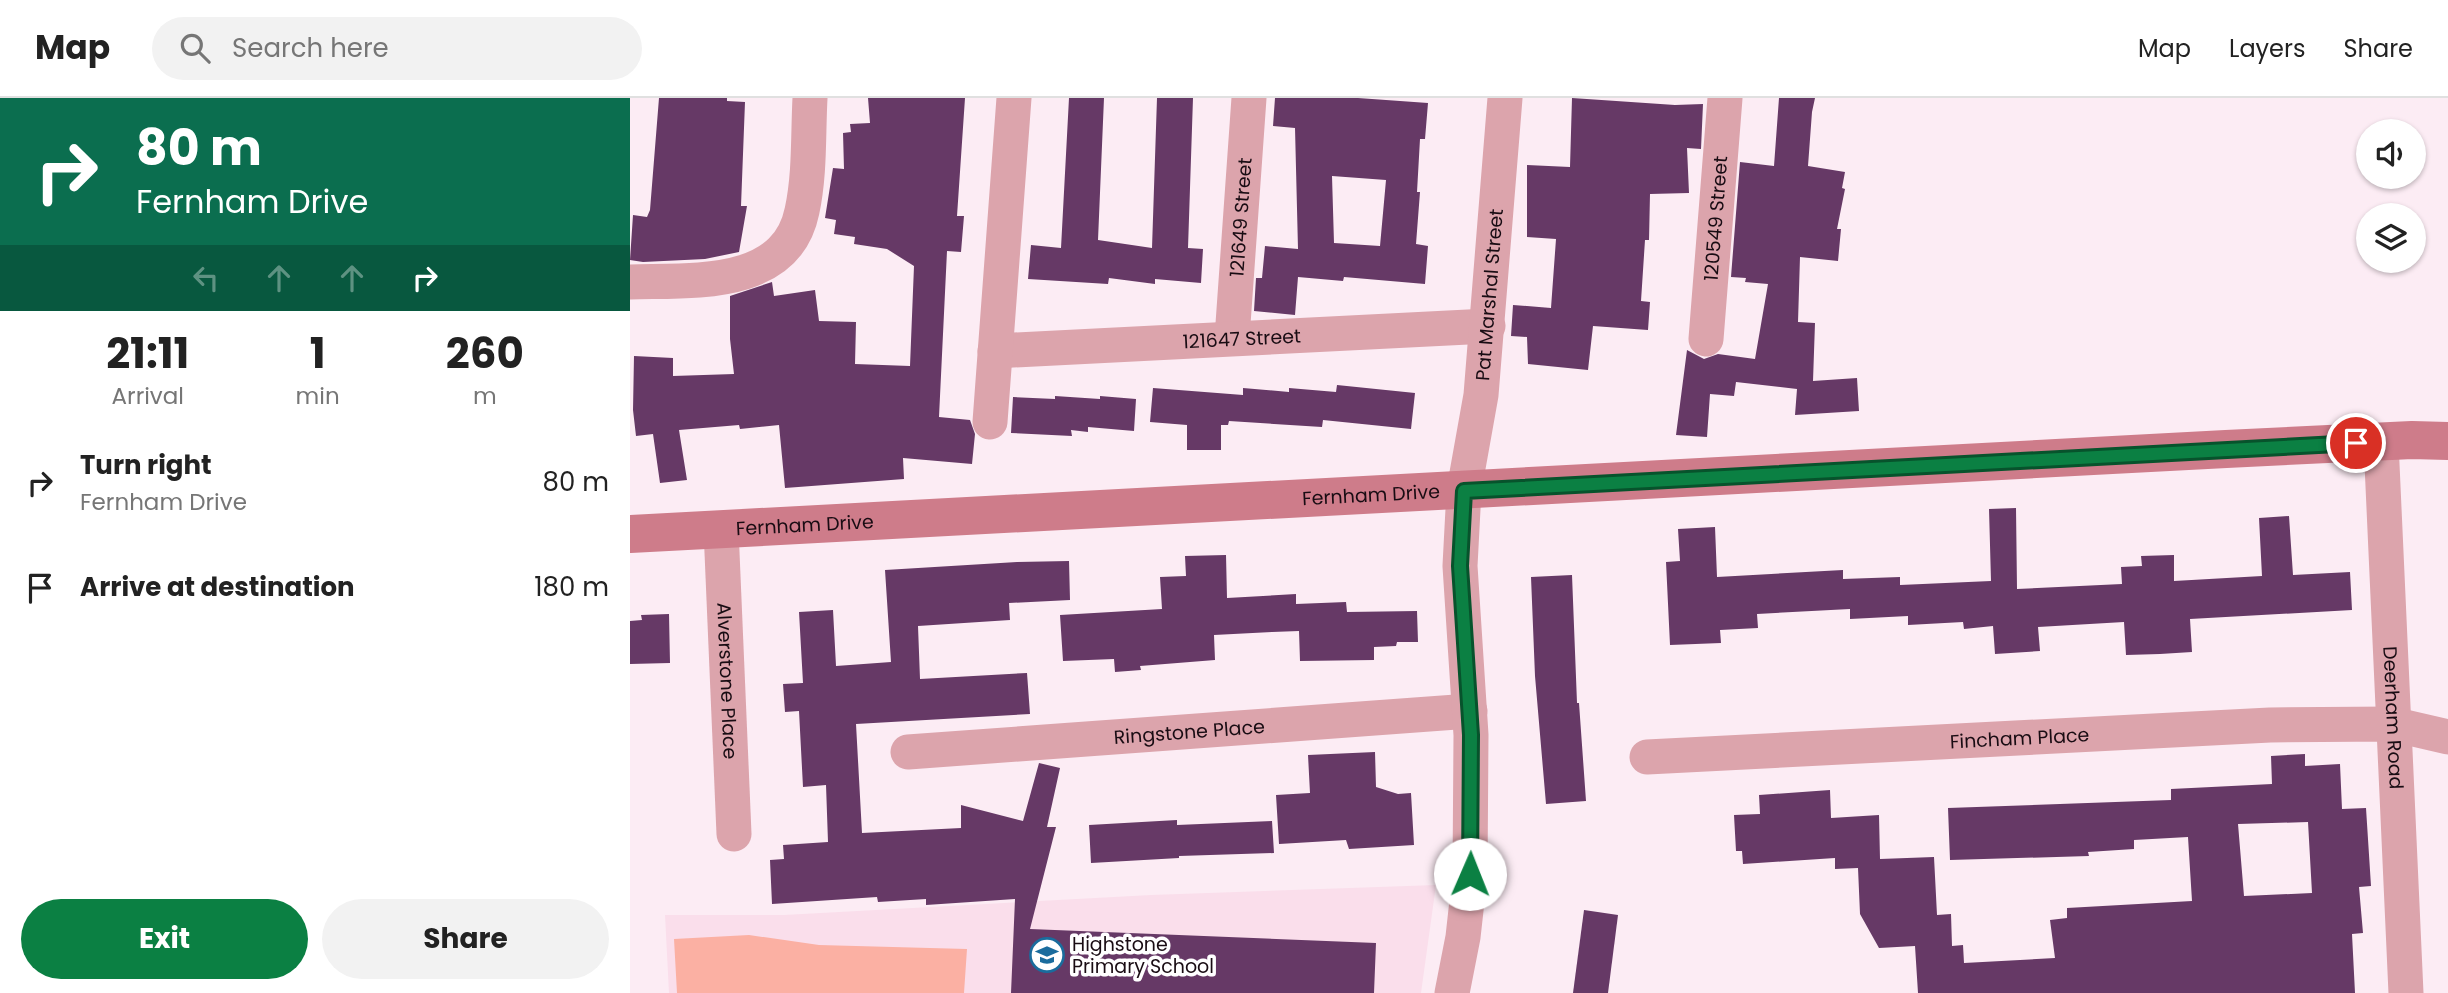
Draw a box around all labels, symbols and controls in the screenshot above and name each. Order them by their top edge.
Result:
search box [152,17,642,80]
text: Map [35,24,110,71]
icon: search [176,29,214,67]
text: Search here [232,30,389,66]
text: Map [2138,32,2191,65]
text: Layers [2229,32,2305,65]
text: Share [2343,32,2413,65]
text: 80 m [136,114,262,182]
map controls [2356,119,2426,273]
button: sound [2356,119,2426,189]
icon: right [21,126,112,217]
street label: 120549 Street [1697,155,1734,282]
street label: 121649 Street [1223,156,1258,278]
text: Fernham Drive [136,179,368,224]
button: layers [2356,203,2426,273]
street label: Pat Marshal Street [1469,208,1510,382]
icon: left [187,259,225,297]
icon: ahead [260,259,298,297]
icon: ahead [333,259,371,297]
icon: right [406,259,444,297]
street label: 121647 Street [1182,322,1302,355]
text: 21:11 [106,324,189,383]
text: 1 [310,324,325,383]
text: 260 [446,324,524,383]
text: Arrival [112,380,184,412]
text: min [296,380,340,412]
text: m [473,380,497,412]
pin [2326,413,2386,473]
icon: arrive [2337,424,2375,462]
text: Turn right [80,447,212,483]
icon: right [21,464,59,502]
text: 80 m [543,464,609,500]
street label: Fernham Drive [1301,477,1441,512]
text: Fernham Drive [80,486,247,518]
street label: Fernham Drive [735,508,874,542]
icon: arrive [21,569,59,607]
text: Arrive at destination [80,569,355,605]
text: 180 m [534,569,609,605]
street label: Alverstone Place [711,602,744,760]
street label: Deerham Road [2377,646,2410,790]
street label: Ringstone Place [1113,713,1266,750]
street label: Fincham Place [1949,721,2090,755]
position arrow [1433,837,1507,911]
button: Exit [21,899,308,979]
button: Share [322,899,609,979]
place label: Highstone Primary School [1072,931,1214,980]
school or university icon: Highstone Primary School [1028,936,1066,974]

